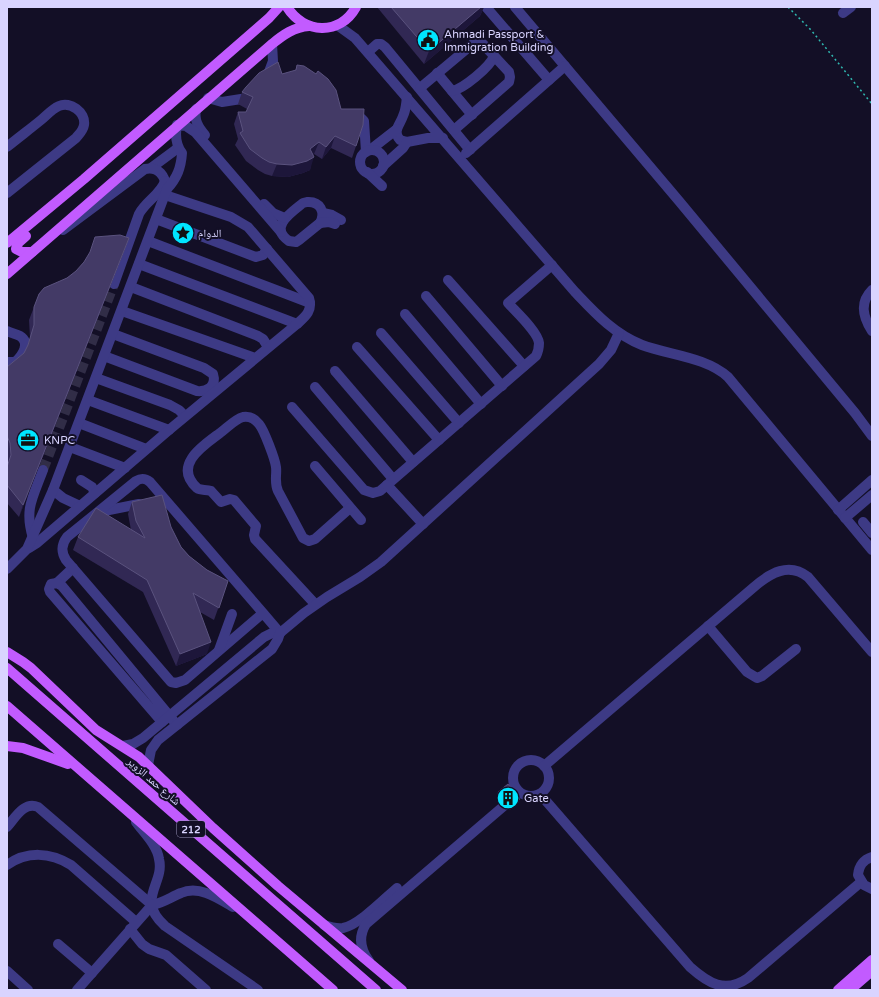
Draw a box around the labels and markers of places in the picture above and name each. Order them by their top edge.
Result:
public building icon: Ahmadi Passport & Immigration Building [415,27,441,53]
place label: Ahmadi Passport & Immigration Building [444,28,553,54]
place icon: الدوام [170,220,196,246]
place label: الدوام [198,227,221,240]
office icon: KNPC [15,427,41,453]
place label: KNPC [44,434,76,447]
building icon: Gate [495,785,521,811]
place label: Gate [524,792,549,805]

